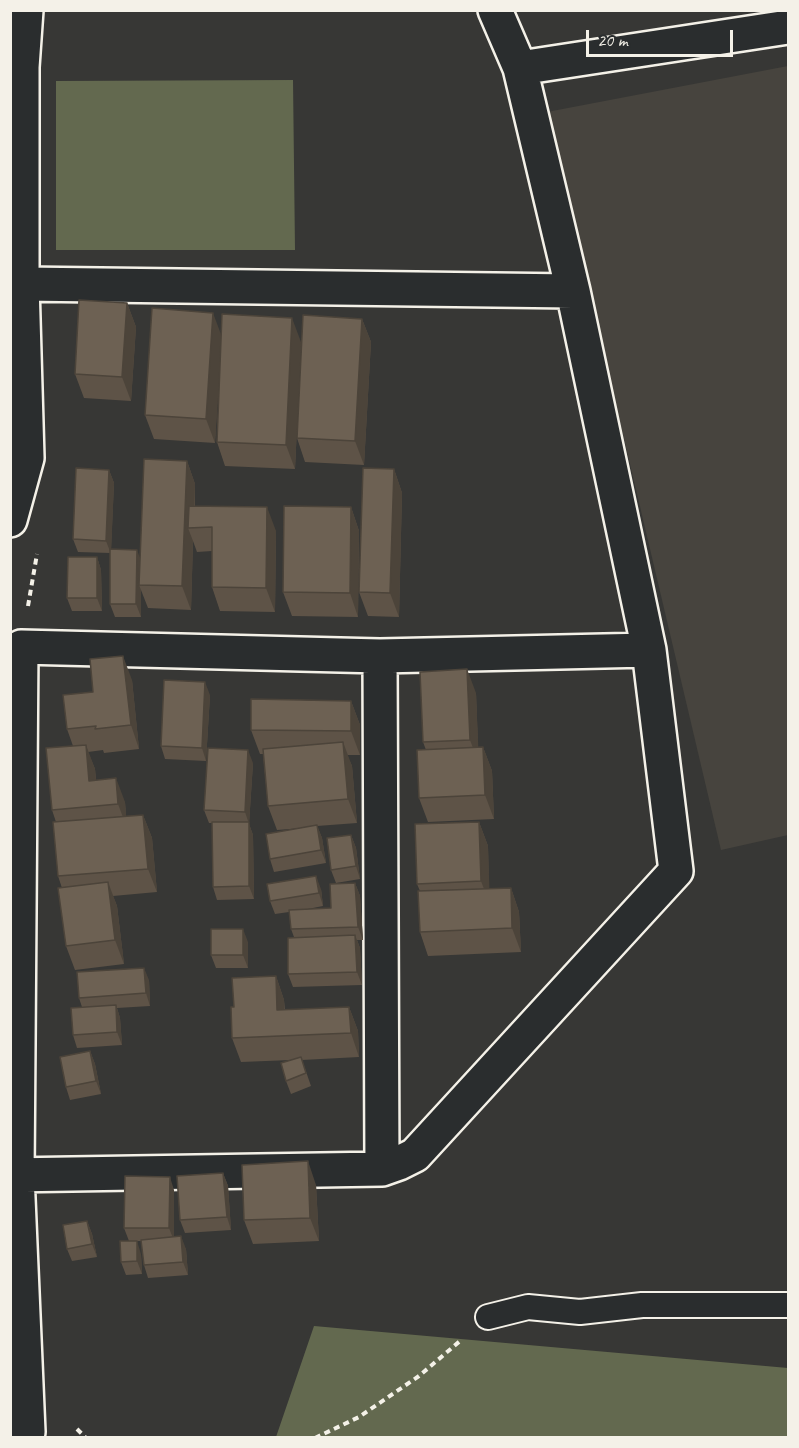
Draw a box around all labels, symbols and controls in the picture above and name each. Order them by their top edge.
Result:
scale bar [589,18,736,56]
text: 20 m [597,29,628,51]

